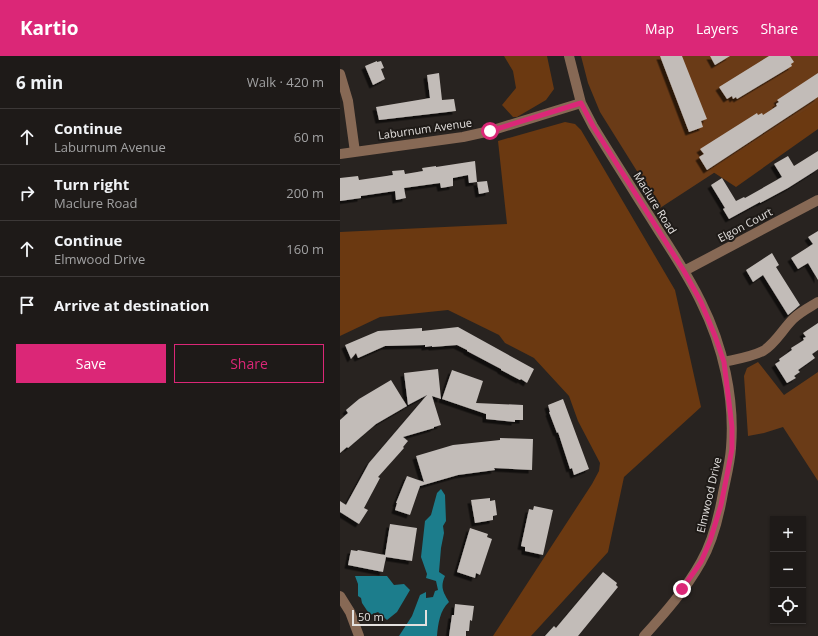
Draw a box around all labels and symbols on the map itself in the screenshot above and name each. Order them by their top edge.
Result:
street label: Laburnum Avenue [377,114,473,143]
route start [481,122,499,140]
street label: Maclure Road [630,169,680,237]
street label: Elgon Court [715,204,775,245]
street label: Elmwood Drive [693,456,725,534]
route end [673,580,691,598]
scale bar [352,608,427,627]

